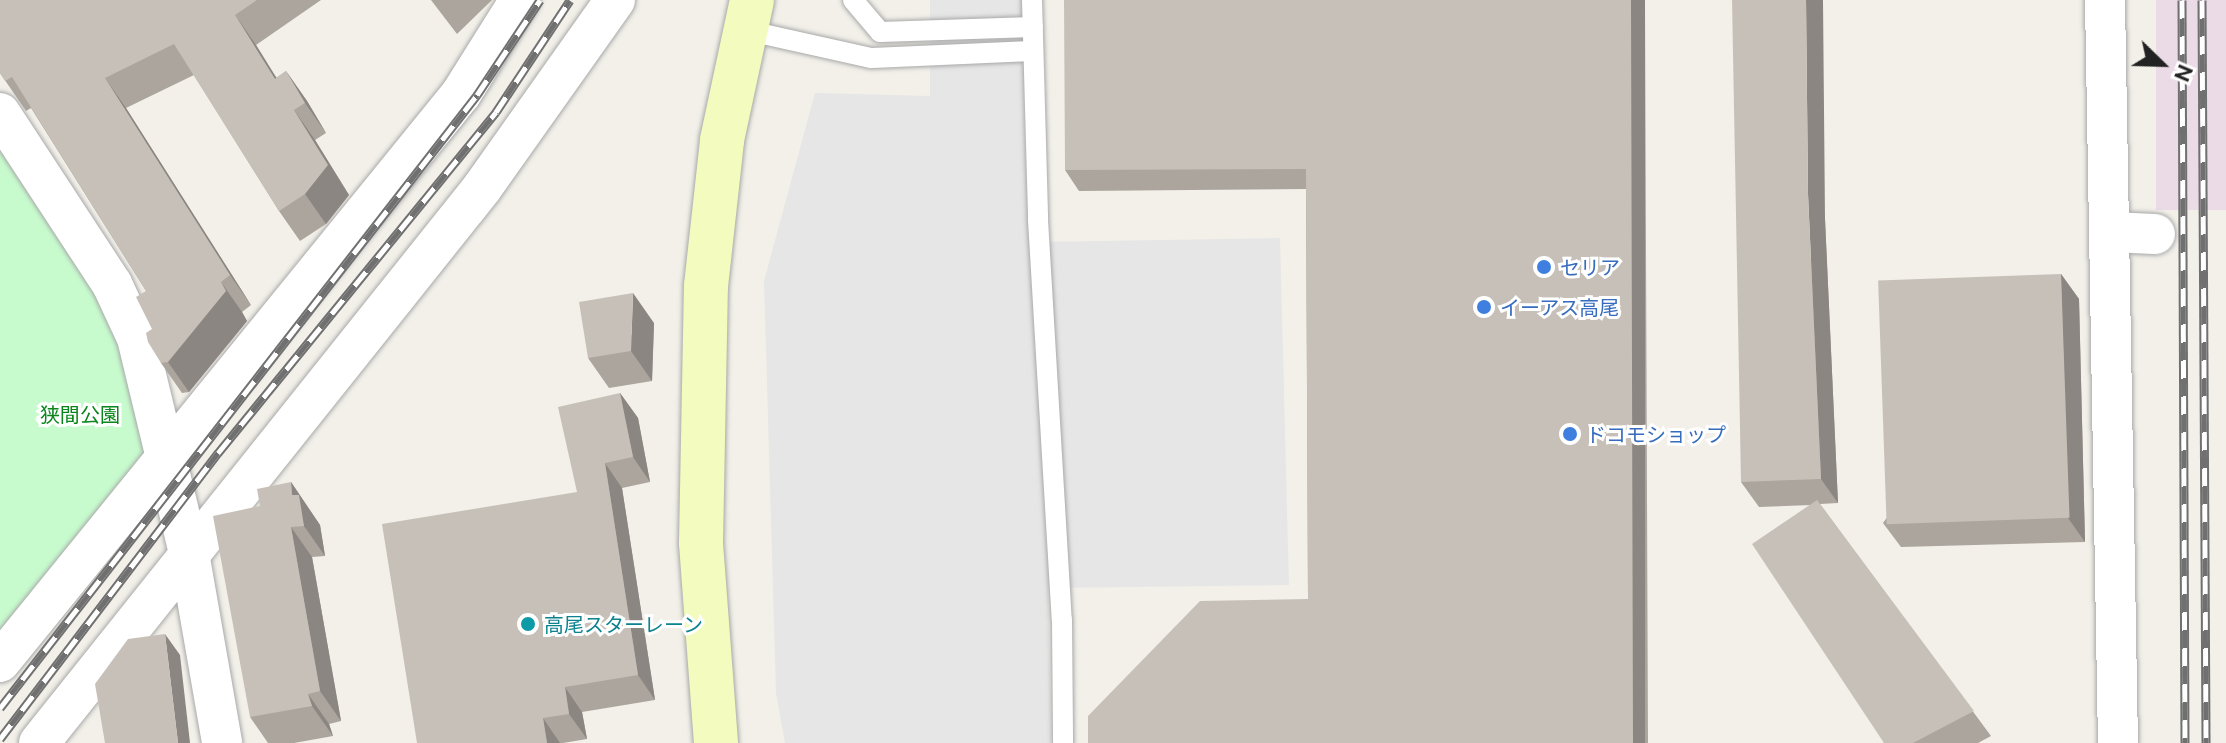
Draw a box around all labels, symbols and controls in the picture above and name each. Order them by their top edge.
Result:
north arrow [2122,24,2202,104]
text: N [2170,61,2199,86]
place label: セリア [1560,255,1620,279]
marker: セリア [1535,258,1553,276]
place label: イーアス高尾 [1500,295,1620,319]
marker: イーアス高尾 [1475,298,1493,316]
park label: 狭間公園 [40,402,120,426]
place label: ドコモショップ [1586,422,1726,446]
marker: ドコモショップ [1561,425,1579,443]
place label: 高尾スターレーン [544,612,704,636]
marker: 高尾スターレーン [519,615,537,633]

